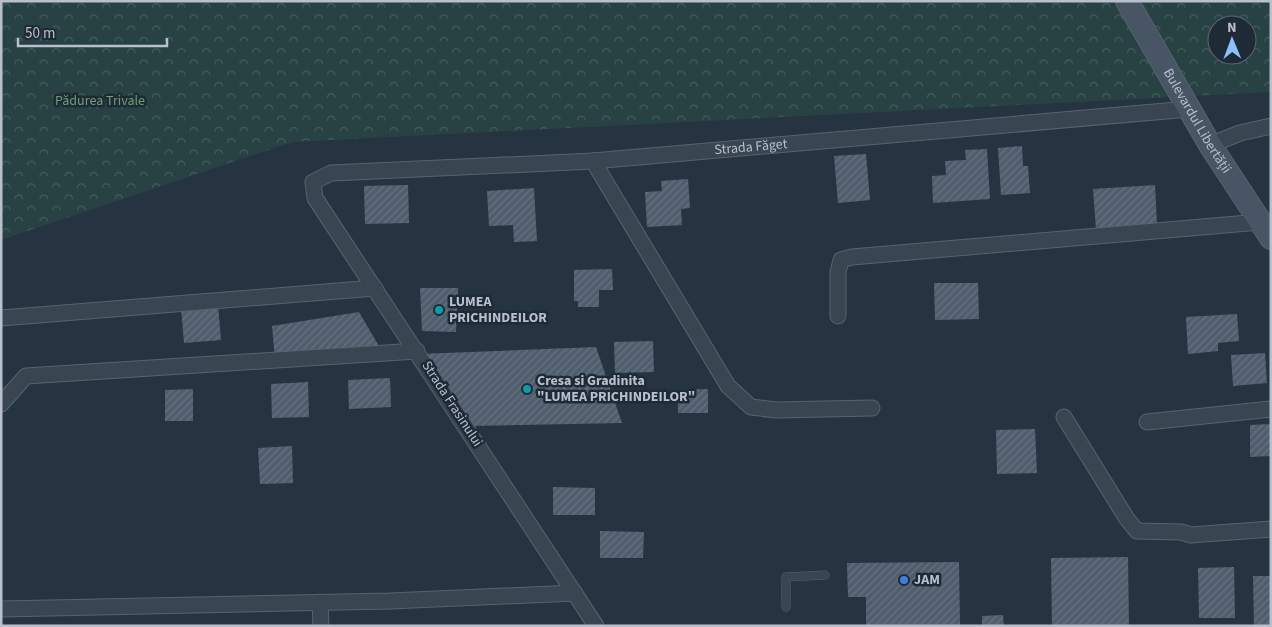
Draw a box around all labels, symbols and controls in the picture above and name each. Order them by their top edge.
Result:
scale bar [18,15,166,47]
north arrow [1207,15,1257,65]
text: N [1227,18,1237,38]
text: 50 m [25,23,55,44]
street label: Bulevardul Libertății [1158,65,1236,178]
park label: Pădurea Trivale [55,91,145,111]
street label: Strada Făget [714,134,788,160]
place label: LUMEA PRICHINDEILOR [449,292,547,328]
marker: LUMEA PRICHINDEILOR [433,304,445,316]
street label: Strada Frasinului [417,357,487,451]
place label: Cresa si Gradinita "LUMEA PRICHINDEILOR" [537,371,695,407]
marker: Cresa si Gradinita "LUMEA PRICHINDEILOR" [521,383,533,395]
place label: JAM [914,570,940,590]
marker: JAM [898,574,910,586]

